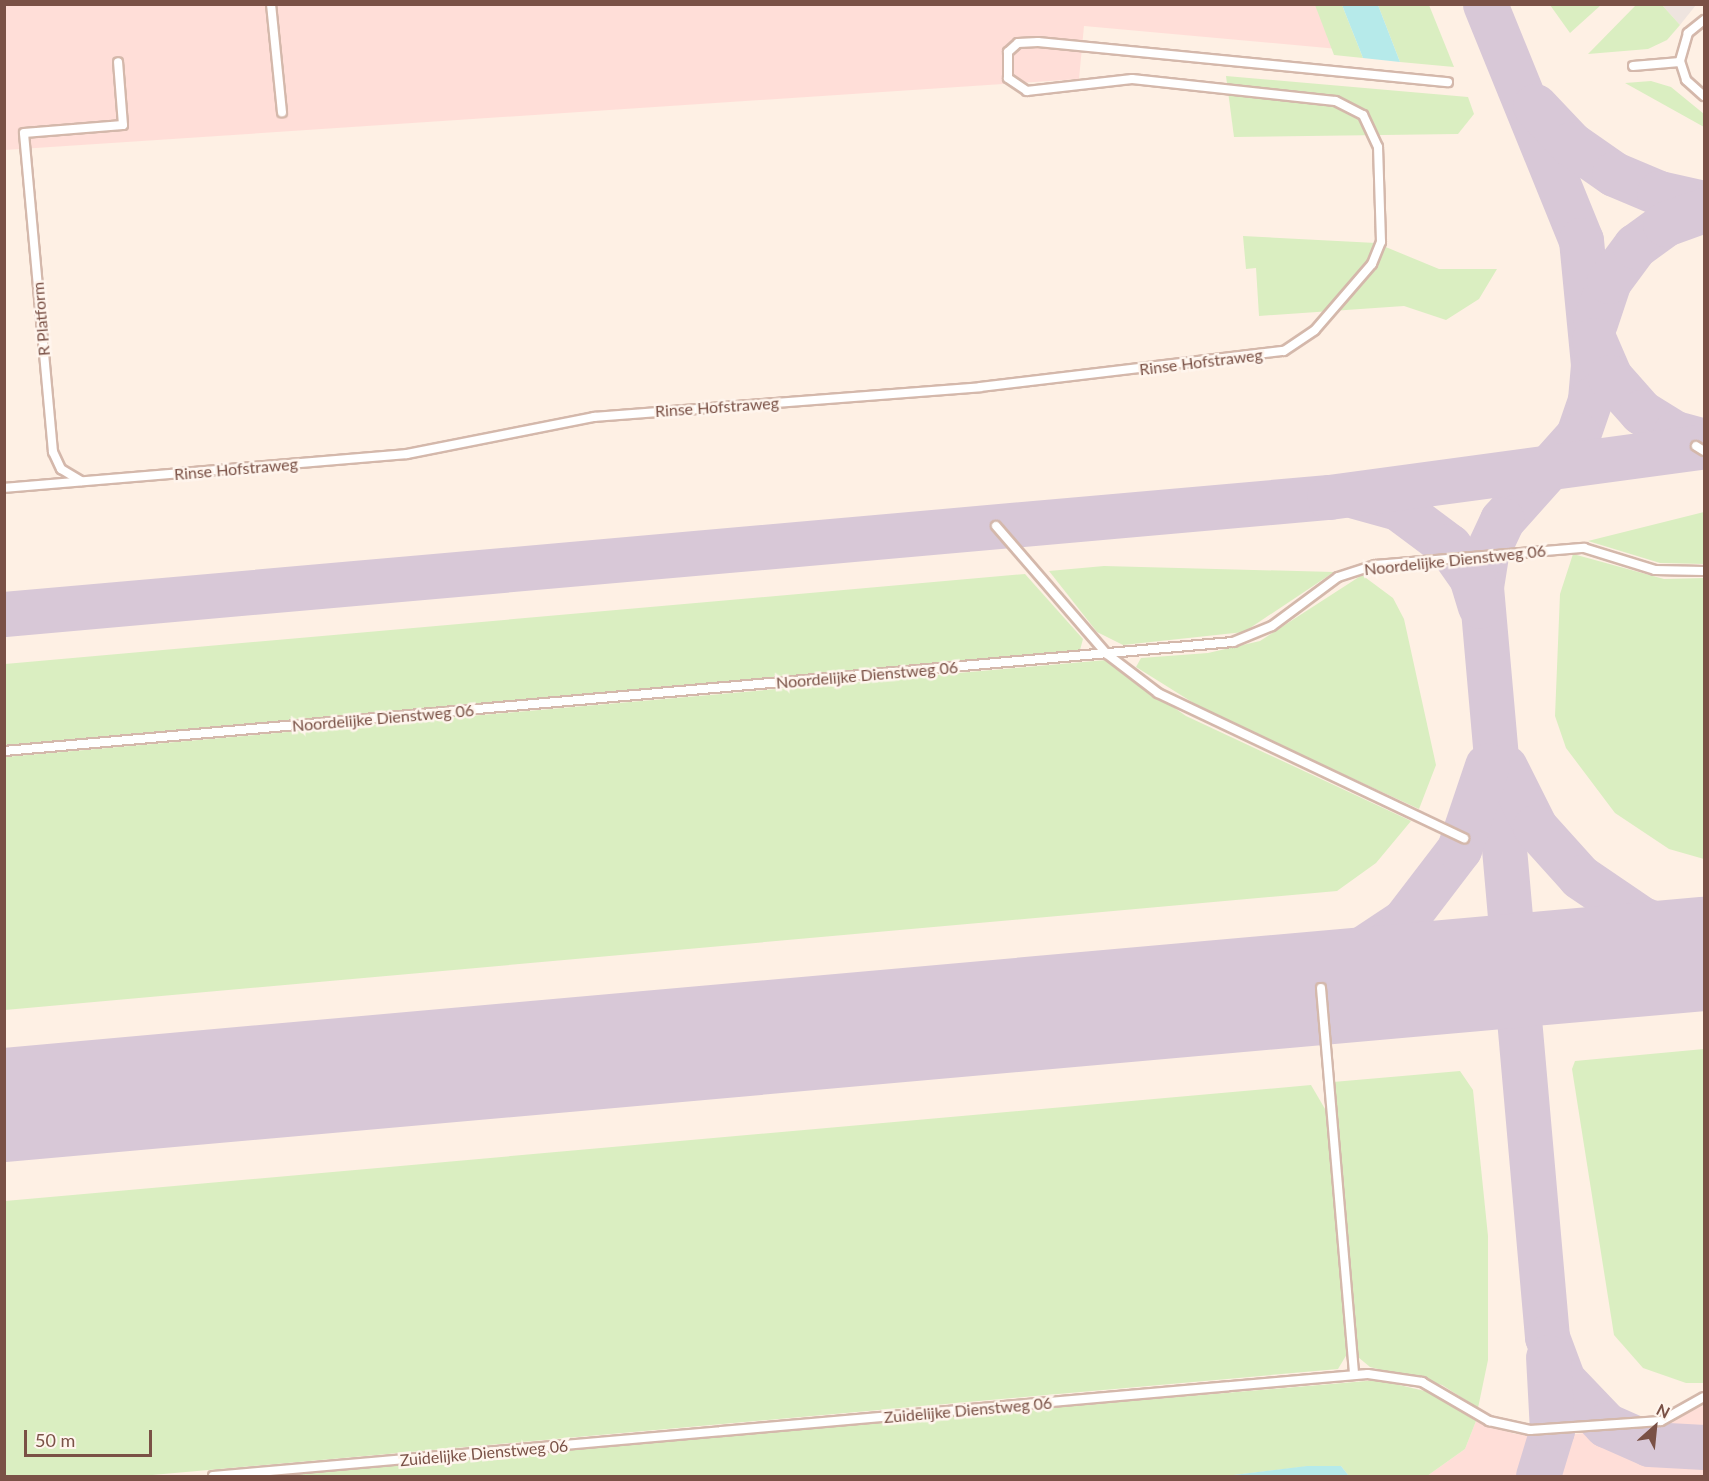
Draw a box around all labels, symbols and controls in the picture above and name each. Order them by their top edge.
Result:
street label: R Platform [28,281,54,357]
street label: Rinse Hofstraweg [1138,345,1264,379]
street label: Rinse Hofstraweg [654,393,780,421]
street label: Rinse Hofstraweg [173,454,299,484]
street label: Noordelijke Dienstweg 06 [1363,541,1547,579]
street label: Noordelijke Dienstweg 06 [775,657,959,693]
street label: Noordelijke Dienstweg 06 [291,700,475,736]
street label: Zuidelijke Dienstweg 06 [883,1393,1053,1427]
north arrow [1625,1397,1685,1457]
text: N [1654,1399,1673,1422]
scale bar [27,1418,154,1456]
text: 50 m [35,1429,75,1451]
street label: Zuidelijke Dienstweg 06 [399,1436,569,1470]

